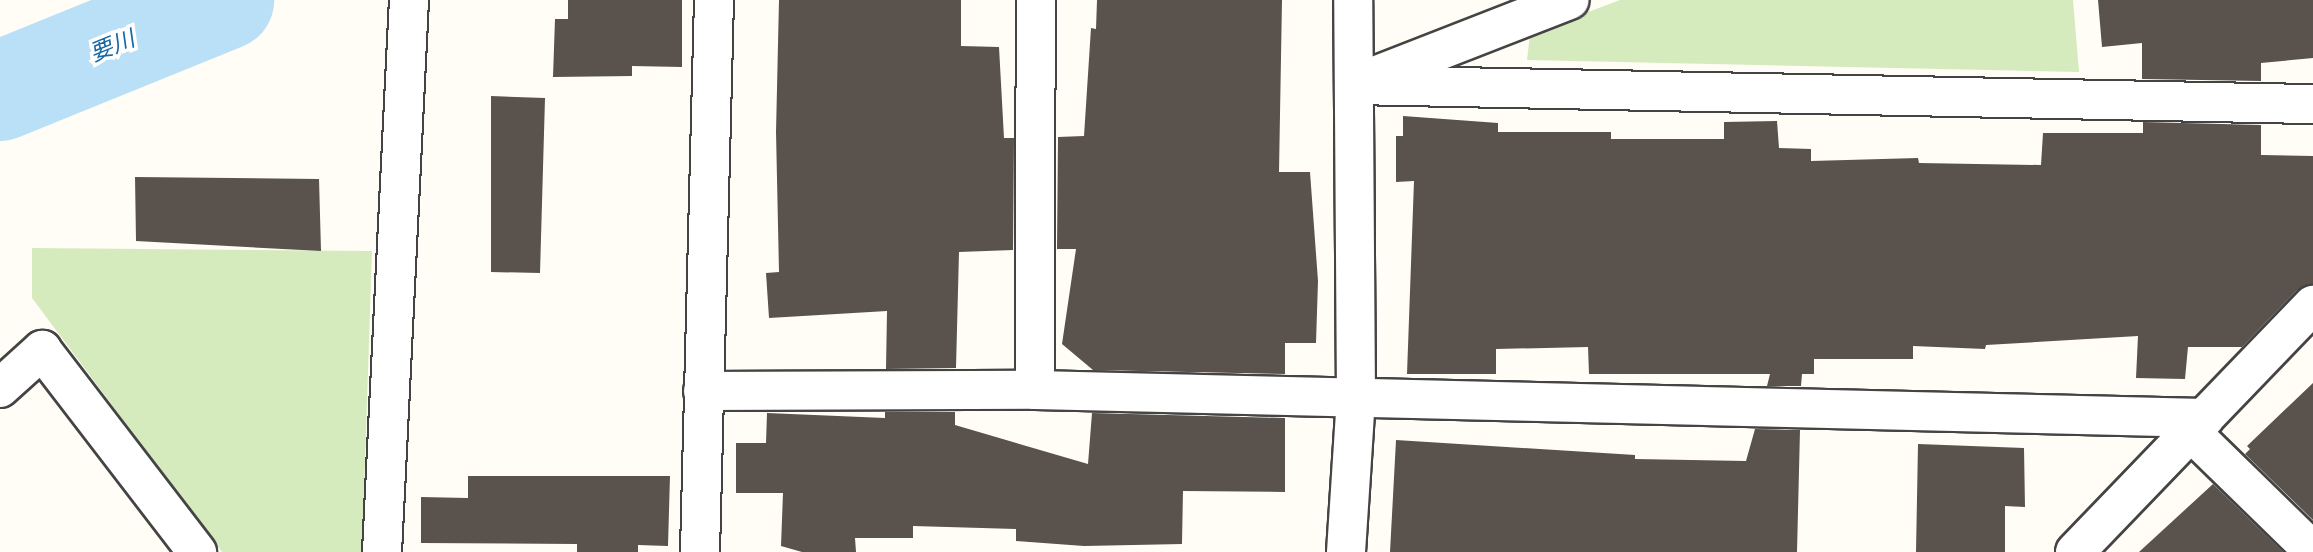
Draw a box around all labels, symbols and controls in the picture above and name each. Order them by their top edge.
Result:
water label: 要川 [86,25,138,67]

